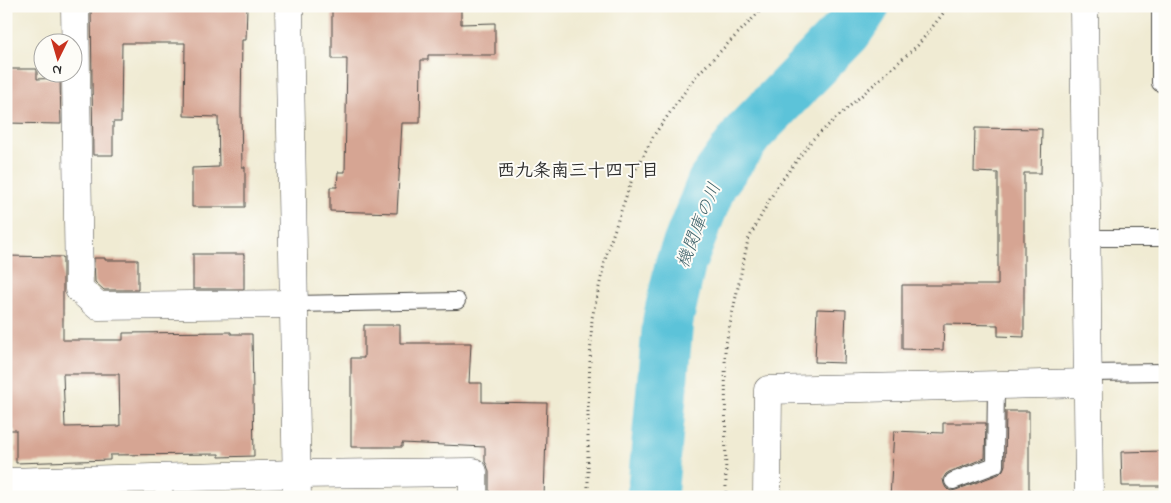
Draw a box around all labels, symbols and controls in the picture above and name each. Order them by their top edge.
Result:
north arrow [32,32,82,82]
text: N [51,59,63,80]
district label: 西九条南三十四丁目 [497,159,659,185]
water label: 機関庫の川 [671,179,729,272]

